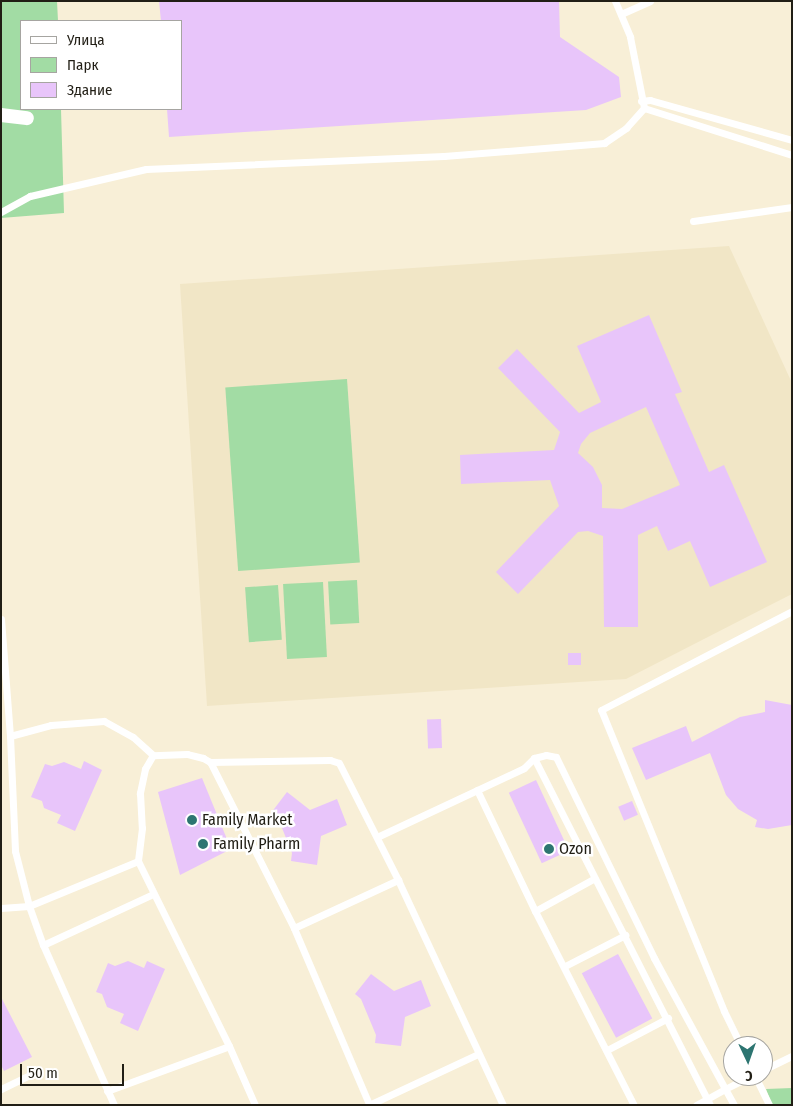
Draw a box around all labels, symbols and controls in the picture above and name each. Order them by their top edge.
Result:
legend [20,20,182,110]
text: Улица [67,31,105,49]
text: Парк [67,56,98,74]
text: Здание [67,81,113,99]
place label: Family Market [202,810,292,830]
marker: Family Market [186,814,198,826]
place label: Family Pharm [213,834,300,854]
marker: Family Pharm [197,838,209,850]
place label: Ozon [559,839,592,859]
marker: Ozon [543,843,555,855]
north arrow [723,1036,773,1086]
scale bar [22,1054,126,1086]
text: 50 m [28,1064,58,1082]
text: С [745,1067,753,1084]

